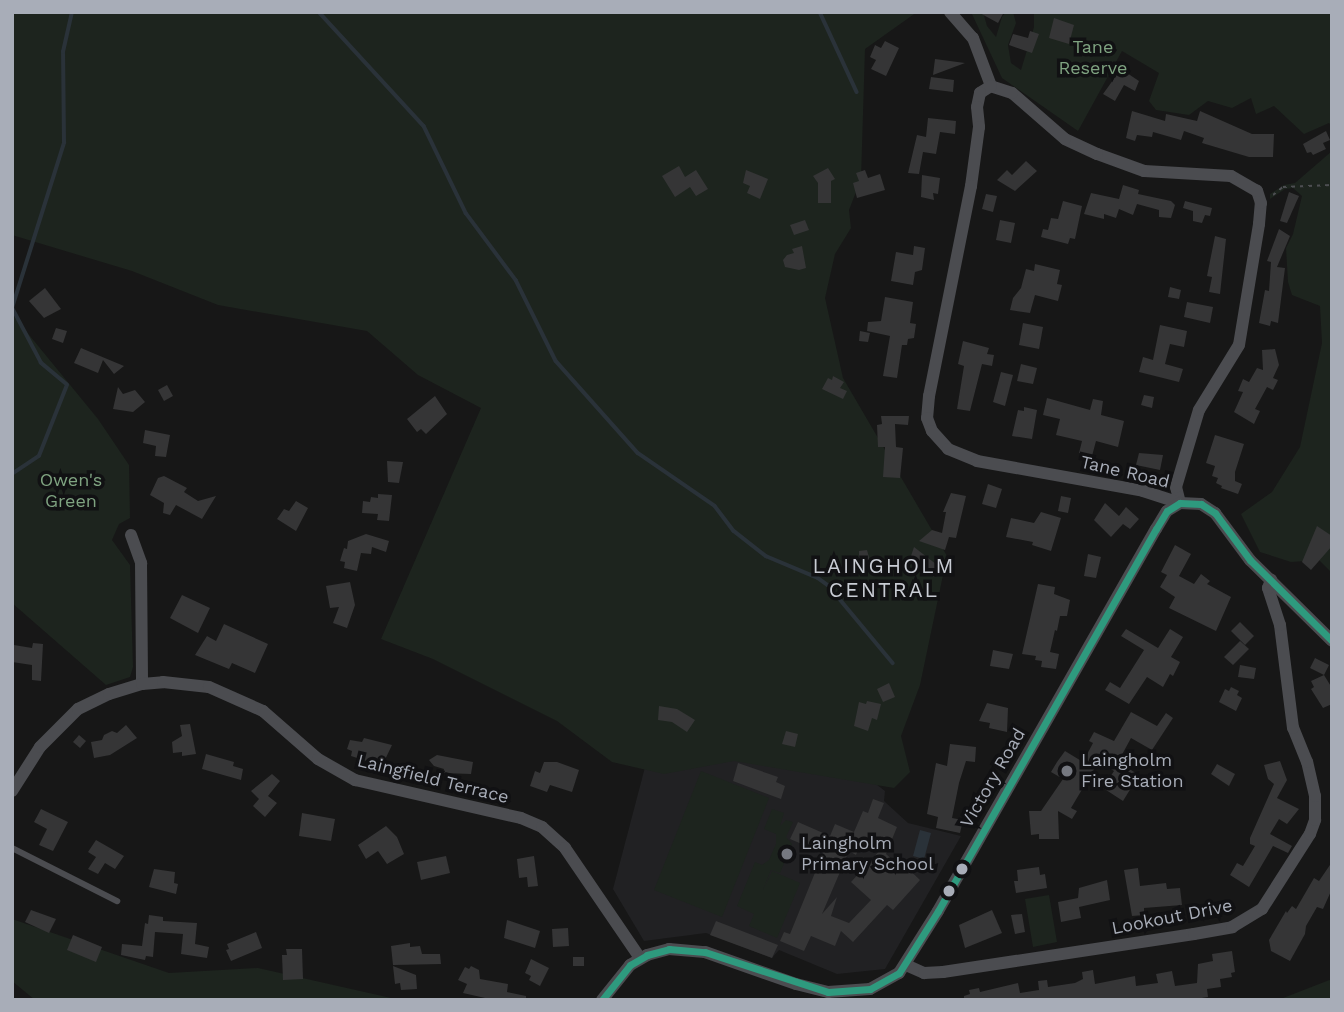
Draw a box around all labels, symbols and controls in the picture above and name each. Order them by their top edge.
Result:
park label: Tane Reserve [1058,37,1128,80]
street label: Tane Road [1078,451,1172,493]
park label: Owen's Green [40,470,102,512]
district label: LAINGHOLM CENTRAL [814,553,954,603]
street label: Victory Road [956,724,1030,832]
street label: Laingfield Terrace [355,750,511,808]
place label: Laingholm Fire Station [1081,750,1184,792]
marker: Laingholm Fire Station [1059,763,1075,779]
place label: Laingholm Primary School [801,833,934,876]
marker: Laingholm Primary School [779,846,795,862]
unlabelled marker [955,862,969,876]
unlabelled marker [942,884,956,898]
street label: Lookout Drive [1110,895,1234,939]

